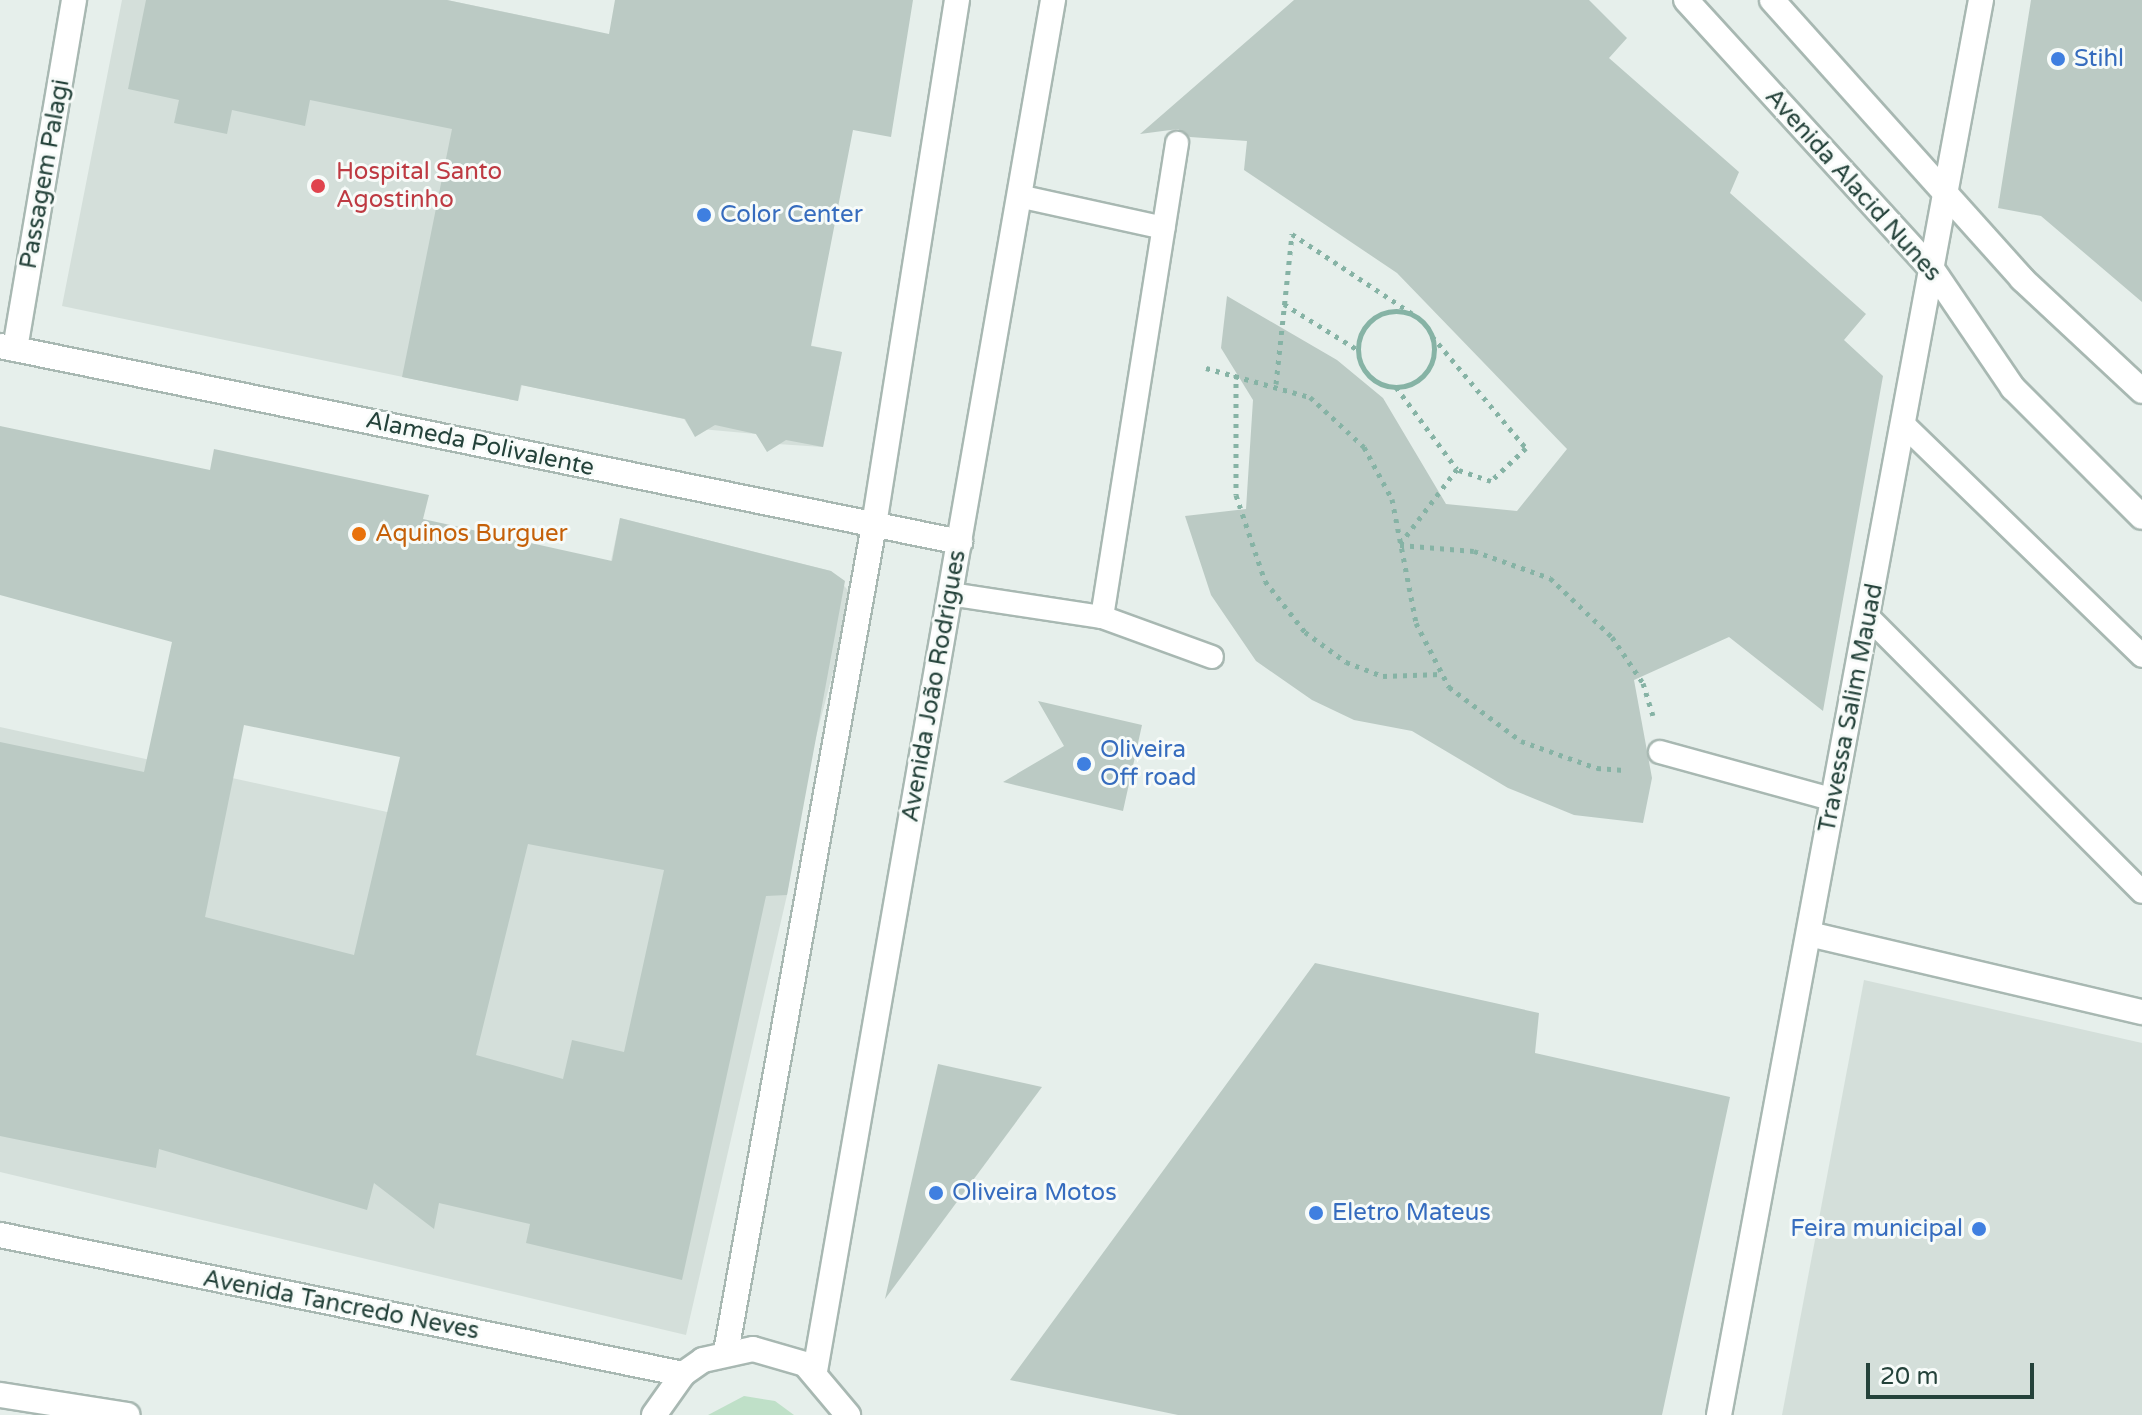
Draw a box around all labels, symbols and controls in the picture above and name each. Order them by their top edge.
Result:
place label: Stihl [2074,45,2124,73]
marker: Stihl [2049,50,2067,68]
street label: Passagem Palagi [14,77,76,271]
street label: Avenida Alacid Nunes [1759,83,1947,287]
place label: Hospital Santo Agostinho [336,158,502,214]
marker: Hospital Santo Agostinho [307,175,329,197]
place label: Color Center [720,201,863,229]
marker: Color Center [695,206,713,224]
street label: Alameda Polivalente [363,406,597,482]
place label: Aquinos Burguer [375,520,568,548]
marker: Aquinos Burguer [350,525,368,543]
street label: Avenida João Rodrigues [896,548,972,824]
street label: Travessa Salim Mauad [1813,581,1889,835]
place label: Oliveira Off road [1100,736,1196,792]
marker: Oliveira Off road [1075,755,1093,773]
place label: Oliveira Motos [952,1179,1117,1207]
marker: Oliveira Motos [927,1184,945,1202]
place label: Eletro Mateus [1332,1199,1491,1227]
marker: Eletro Mateus [1307,1204,1325,1222]
place label: Feira municipal [1790,1215,1963,1243]
marker: Feira municipal [1970,1220,1988,1238]
street label: Avenida Tancredo Neves [200,1264,482,1346]
scale bar [1870,1347,2038,1397]
text: 20 m [1880,1362,1938,1391]

